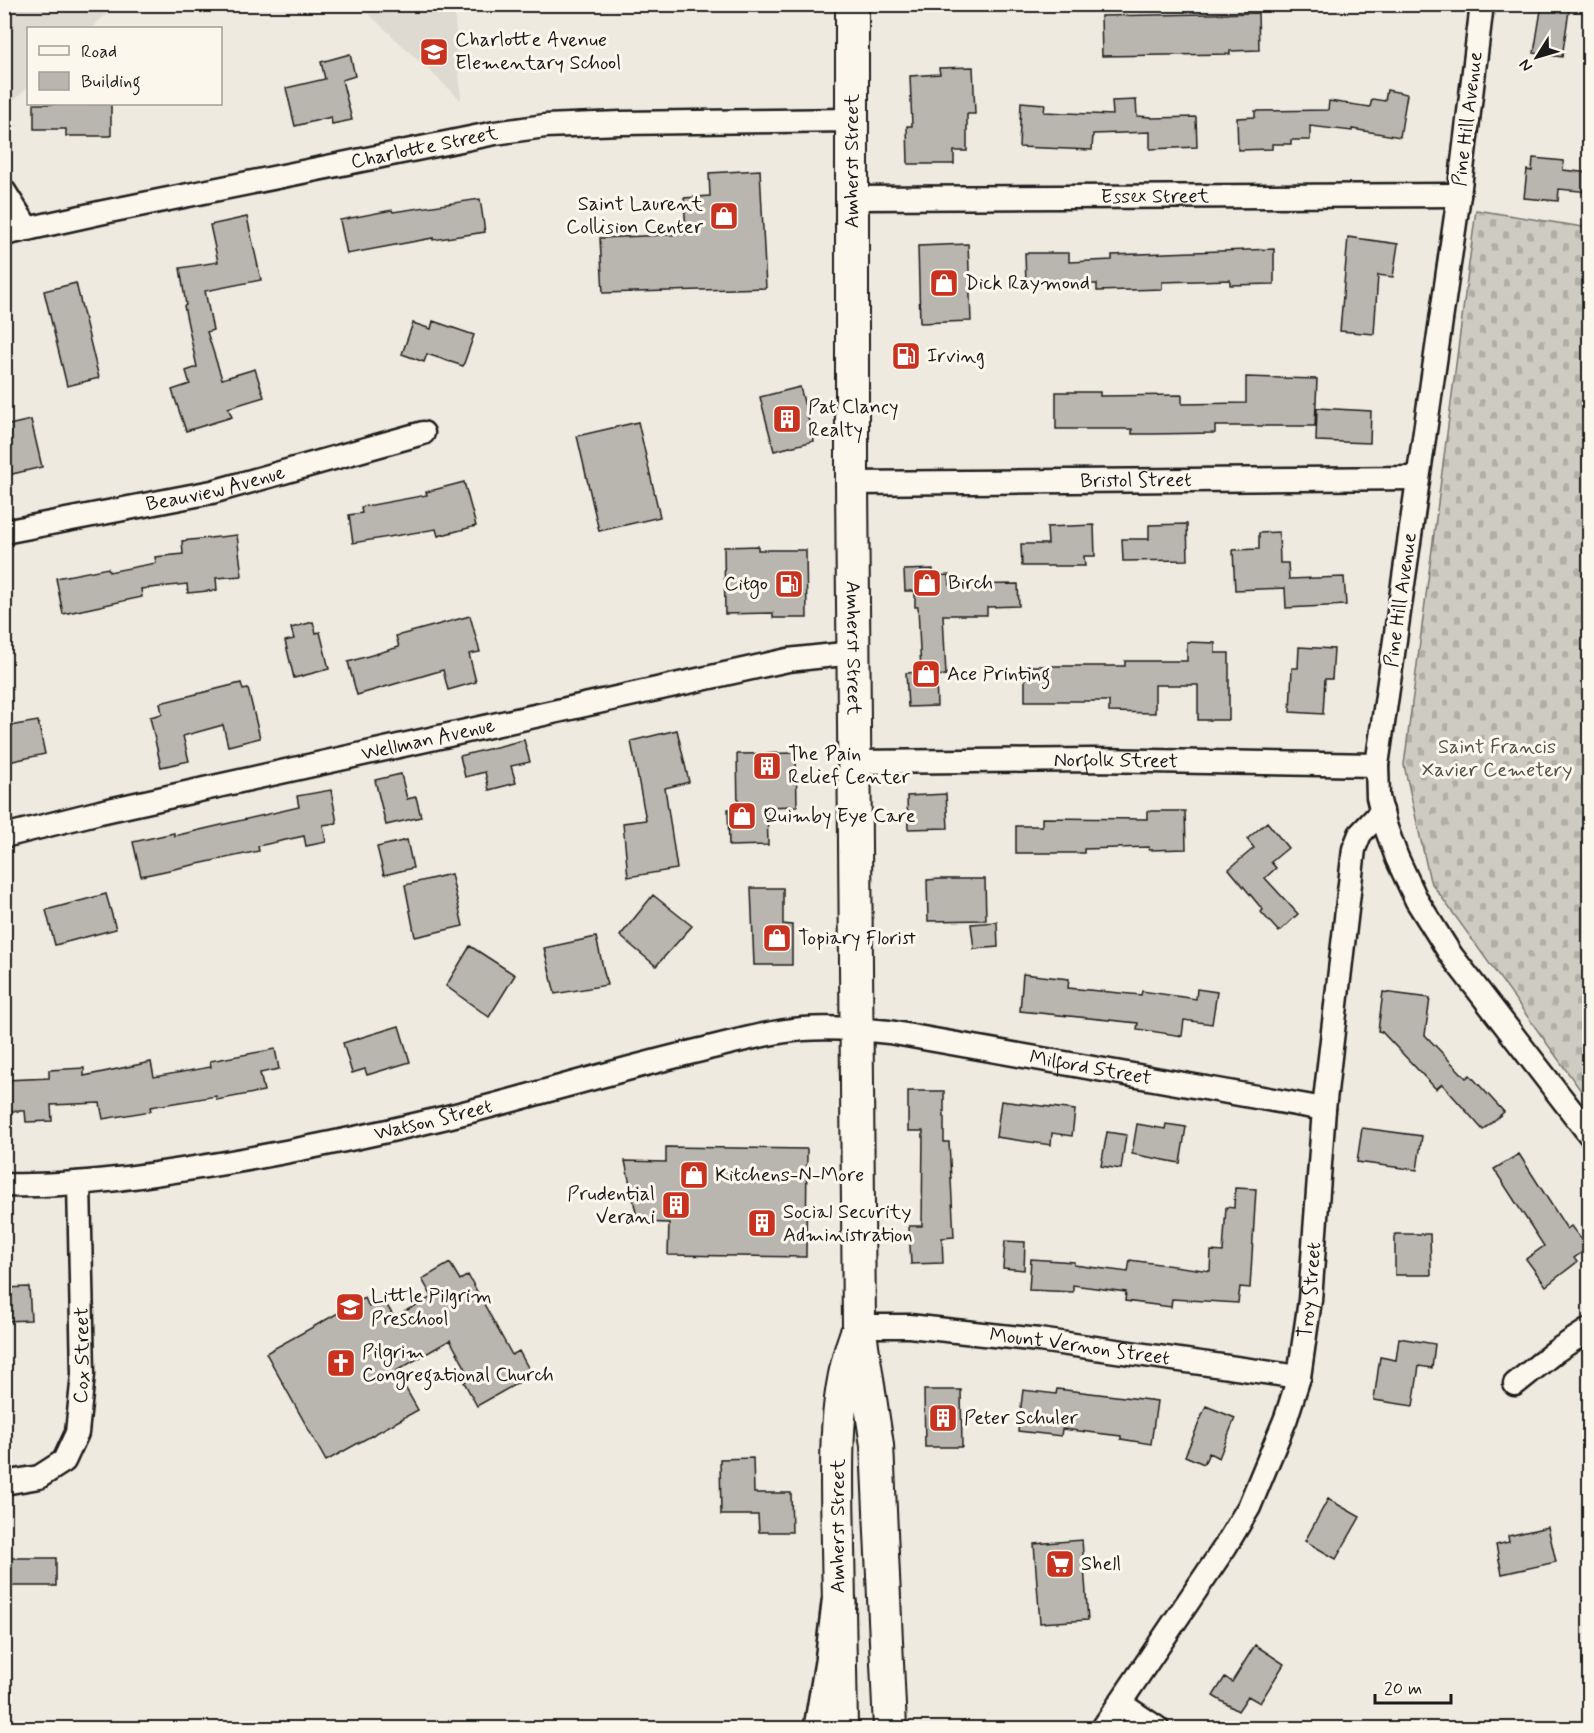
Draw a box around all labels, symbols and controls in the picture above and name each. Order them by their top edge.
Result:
legend [27,27,222,105]
place label: Charlotte Avenue Elementary School [455,27,621,77]
north arrow [1507,27,1567,87]
school or university icon: Charlotte Avenue Elementary School [418,36,450,68]
text: Road [81,40,117,64]
street label: Pine Hill Avenue [1446,50,1490,188]
text: N [1515,55,1538,76]
text: Building [81,70,141,96]
street label: Amherst Street [839,94,866,228]
street label: Charlotte Street [348,119,500,175]
street label: Essex Street [1101,183,1209,210]
place label: Saint Laurent Collision Center [566,191,704,241]
shop icon: Saint Laurent Collision Center [708,200,740,232]
shop icon: Dick Raymond [928,267,960,299]
place label: Dick Raymond [965,270,1090,297]
fuel station icon: Irving [890,340,922,372]
place label: Irving [927,343,985,370]
place label: Pat Clancy Realty [808,394,898,444]
building icon: Pat Clancy Realty [771,403,803,435]
street label: Beauview Avenue [144,459,288,518]
street label: Bristol Street [1080,466,1192,494]
street label: Pine Hill Avenue [1378,531,1424,669]
shop icon: Birch [911,567,943,599]
fuel station icon: Citgo [773,568,805,600]
place label: Birch [948,570,993,597]
place label: Citgo [724,571,768,599]
street label: Amherst Street [839,581,867,716]
shop icon: Ace Printing [910,658,942,690]
place label: Ace Printing [947,661,1050,690]
street label: Wellman Avenue [359,712,497,767]
park label: Saint Francis Xavier Cemetery [1422,734,1572,784]
place label: The Pain Relief Center [788,741,911,791]
street label: Norfolk Street [1054,746,1178,776]
building icon: The Pain Relief Center [751,750,783,782]
shop icon: Quimby Eye Care [726,800,758,832]
place label: Quimby Eye Care [763,803,916,830]
shop icon: Topiary Florist [761,922,793,954]
place label: Topiary Florist [798,925,916,952]
street label: Milford Street [1027,1044,1154,1092]
street label: Watson Street [372,1093,495,1147]
shop icon: Kitchens-N-More [678,1159,710,1191]
place label: Kitchens-N-More [715,1162,864,1189]
place label: Prudential Verani [567,1181,655,1231]
building icon: Prudential Verani [660,1189,692,1221]
place label: Social Security Administration [783,1199,913,1249]
building icon: Social Security Administration [746,1207,778,1239]
street label: Troy Street [1291,1241,1328,1340]
place label: Little Pilgrim Preschool [371,1283,492,1333]
school or university icon: Little Pilgrim Preschool [334,1291,366,1323]
street label: Cox Street [67,1307,97,1405]
street label: Mount Vernon Street [988,1321,1172,1372]
place label: Pilgrim Congregational Church [362,1339,554,1391]
church icon: Pilgrim Congregational Church [325,1347,357,1379]
building icon: Peter Schuler [927,1402,959,1434]
place label: Peter Schuler [964,1405,1079,1432]
street label: Amherst Street [825,1459,852,1593]
supermarket icon: Shell [1044,1548,1076,1580]
place label: Shell [1081,1551,1121,1578]
scale bar [1375,1667,1452,1705]
text: 20 m [1384,1677,1422,1701]

